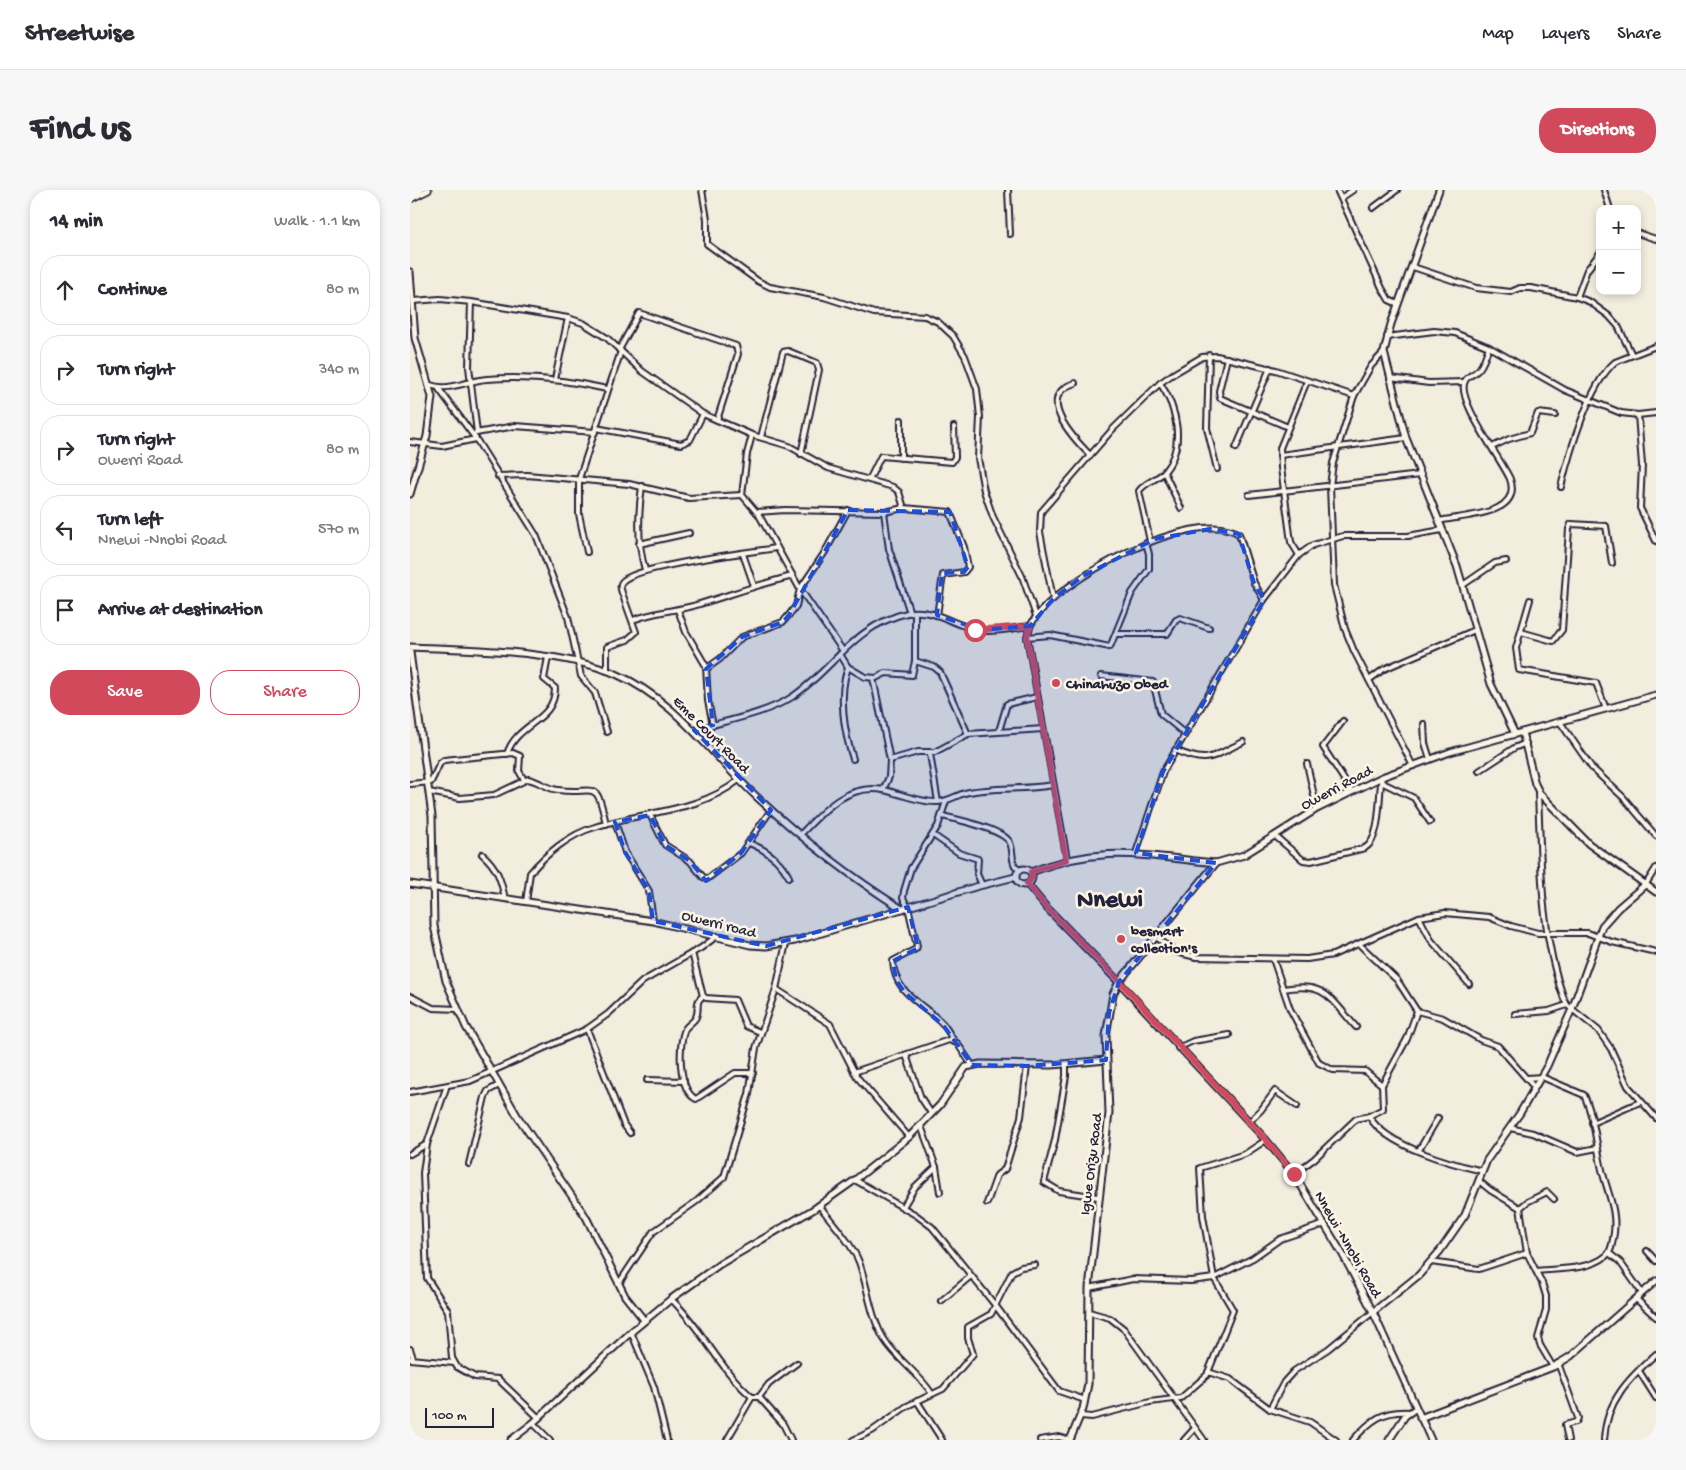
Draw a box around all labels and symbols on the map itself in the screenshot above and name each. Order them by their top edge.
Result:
route start [964,619,987,642]
place label: Chinahuzo Obed [1065,676,1170,694]
marker: Chinahuzo Obed [1050,677,1062,689]
street label: Eme Court Road [668,693,754,779]
street label: Owerri Road [1298,762,1377,815]
district label: Nnewi [1077,887,1143,916]
street label: Owerri road [679,907,759,943]
place label: besmart collection's [1130,923,1198,958]
marker: besmart collection's [1115,933,1127,945]
street label: Igwe Orizu Road [1077,1111,1107,1216]
route end [1283,1163,1306,1186]
street label: Nnewi -Nnobi Road [1309,1189,1386,1302]
scale bar [425,1405,494,1428]

